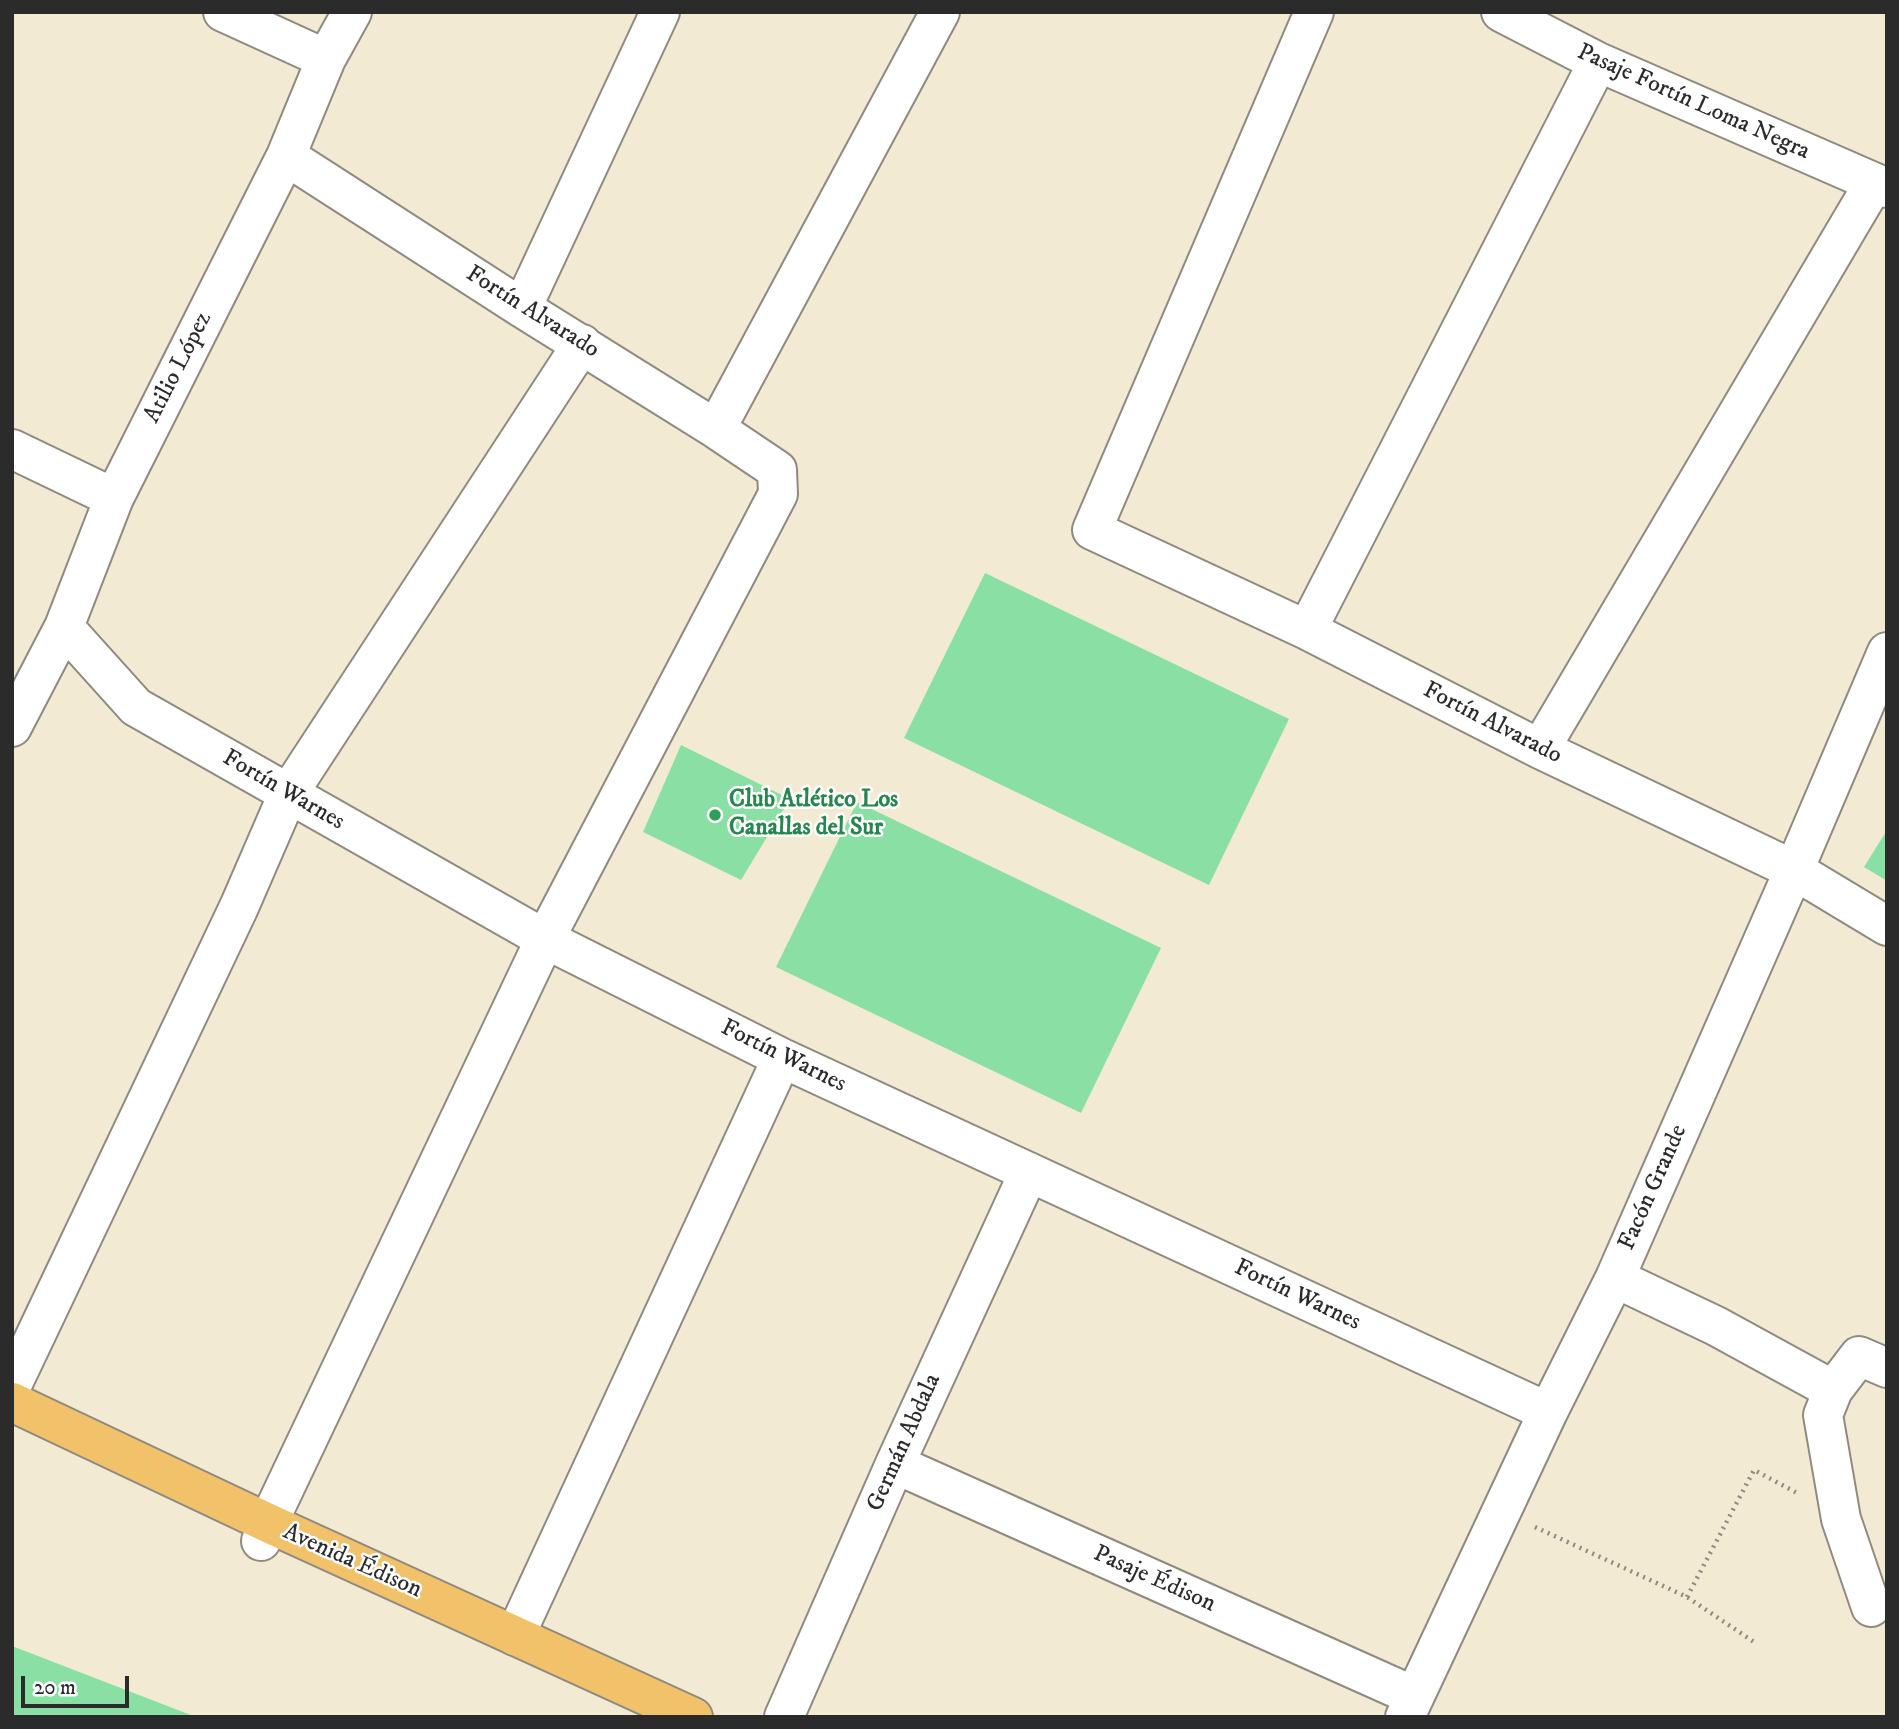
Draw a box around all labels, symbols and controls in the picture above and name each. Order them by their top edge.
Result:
street label: Pasaje Fortín Loma Negra [1572,39,1814,167]
street label: Fortín Alvarado [460,261,604,365]
street label: Atilio López [139,308,219,428]
street label: Fortín Alvarado [1418,677,1566,771]
street label: Fortín Warnes [217,745,349,837]
place label: Club Atlético Los Canallas del Sur [729,787,898,843]
marker: Club Atlético Los Canallas del Sur [707,807,723,823]
street label: Fortín Warnes [716,1014,850,1100]
street label: Facón Grande [1614,1121,1694,1255]
street label: Fortín Warnes [1229,1254,1365,1338]
street label: Germán Abdala [862,1370,948,1516]
street label: Avenida Édison [278,1519,426,1605]
street label: Pasaje Édison [1088,1540,1220,1620]
scale bar [24,1662,133,1706]
text: 20 m [34,1675,76,1701]

